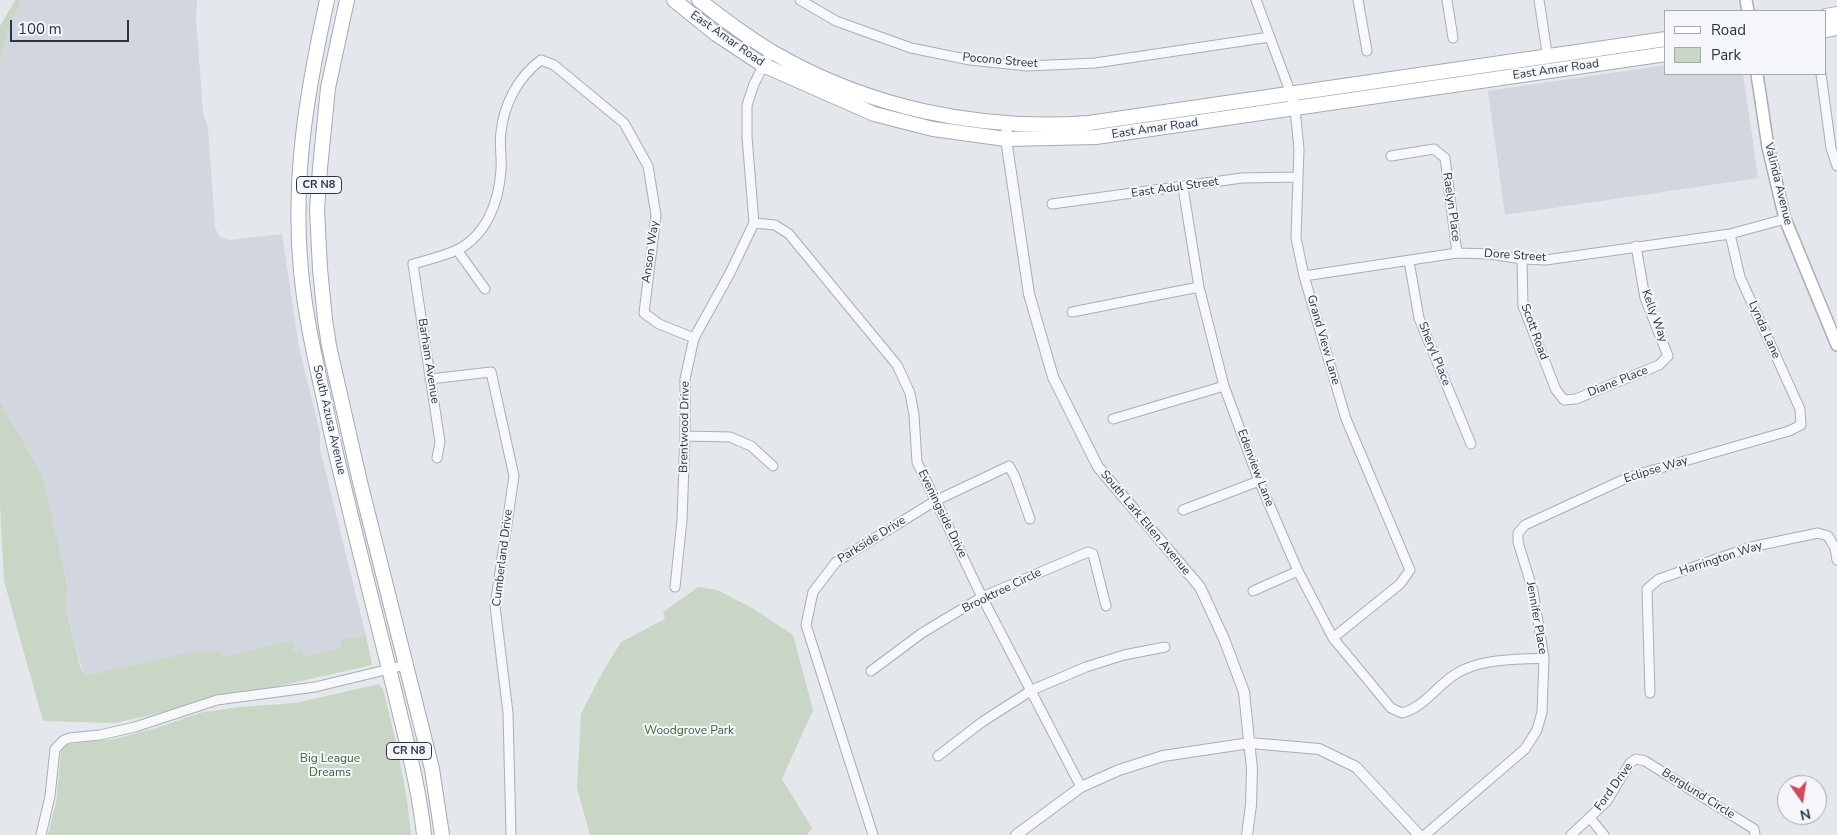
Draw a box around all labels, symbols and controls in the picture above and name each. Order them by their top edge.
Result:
street label: East Amar Road [687,8,767,70]
scale bar [12,10,131,42]
legend [1664,10,1827,75]
text: 100 m [18,19,62,39]
text: Road [1711,20,1746,40]
text: Park [1711,45,1741,65]
street label: Pocono Street [962,51,1038,71]
street label: East Amar Road [1512,57,1600,83]
street label: East Amar Road [1111,116,1199,142]
street label: Valinda Avenue [1761,141,1795,227]
street label: Raelyn Place [1439,172,1463,242]
street label: East Adul Street [1130,175,1220,201]
road number: CR N8 [296,176,342,194]
street label: Anson Way [639,220,663,284]
street label: Dore Street [1484,247,1546,265]
street label: Kelly Way [1638,288,1670,344]
street label: Grand View Lane [1303,293,1343,387]
street label: Lynda Lane [1745,299,1783,361]
street label: Scott Road [1517,302,1551,362]
street label: Barham Avenue [414,317,442,405]
street label: Sheryl Place [1415,320,1453,388]
street label: Diane Place [1586,363,1650,401]
street label: South Azusa Avenue [309,364,349,476]
street label: Brentwood Drive [677,381,693,473]
street label: Edenview Lane [1234,427,1276,509]
street label: Eclipse Way [1622,453,1690,487]
street label: Eveningside Drive [914,468,970,560]
street label: South Lark Ellen Avenue [1097,468,1193,578]
street label: Cumberland Drive [490,509,516,607]
street label: Parkside Drive [835,513,909,567]
street label: Harrington Way [1678,539,1764,579]
street label: Brooktree Circle [960,566,1044,616]
street label: Jennifer Place [1523,581,1549,655]
park label: Woodgrove Park [644,724,734,738]
road number: CR N8 [386,742,432,759]
park label: Big League Dreams [300,752,360,780]
street label: Ford Drive [1592,760,1636,814]
street label: Berglund Circle [1659,766,1737,822]
north arrow [1777,775,1827,825]
text: N [1798,804,1813,825]

